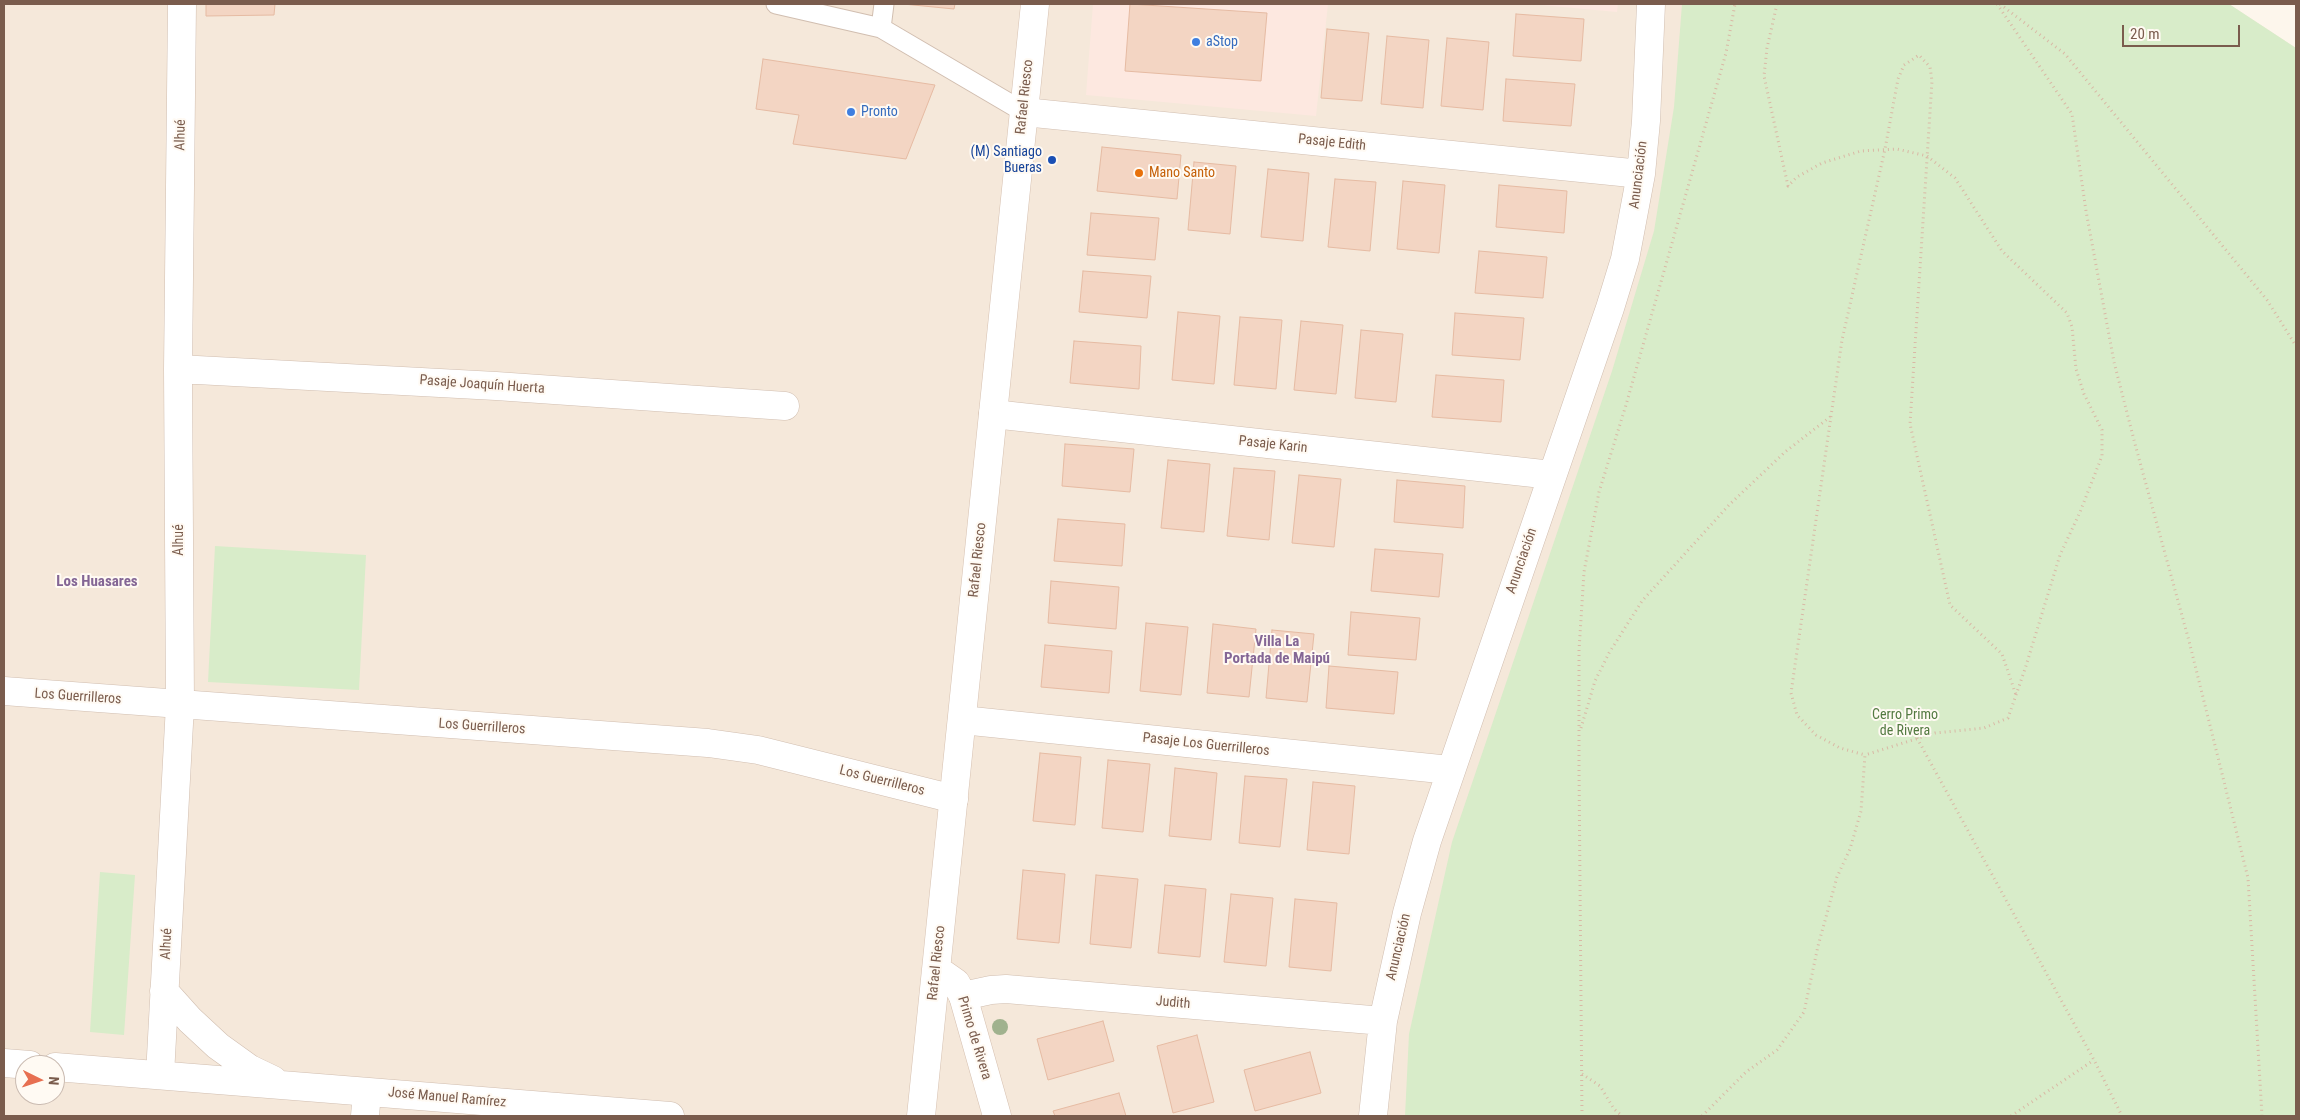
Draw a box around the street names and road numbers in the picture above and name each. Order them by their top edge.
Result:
street label: Rafael Riesco [1013,59,1037,135]
street label: Alhué [172,119,190,151]
street label: Pasaje Edith [1297,131,1367,155]
street label: Anunciación [1627,140,1651,210]
street label: Pasaje Joaquín Huerta [419,372,545,398]
street label: Pasaje Karin [1238,433,1308,457]
street label: Rafael Riesco [966,522,990,598]
street label: Alhué [171,524,187,556]
street label: Anunciación [1503,526,1541,596]
street label: Los Guerrilleros [34,686,122,708]
street label: Los Guerrilleros [438,716,526,738]
street label: Pasaje Los Guerrilleros [1142,730,1270,760]
street label: Los Guerrilleros [838,762,926,800]
street label: Anunciación [1383,912,1415,982]
street label: Rafael Riesco [925,925,949,1001]
street label: Alhué [158,928,176,960]
street label: Judith [1155,993,1191,1013]
street label: Primo de Rivera [953,994,995,1082]
street label: José Manuel Ramírez [387,1084,507,1112]

